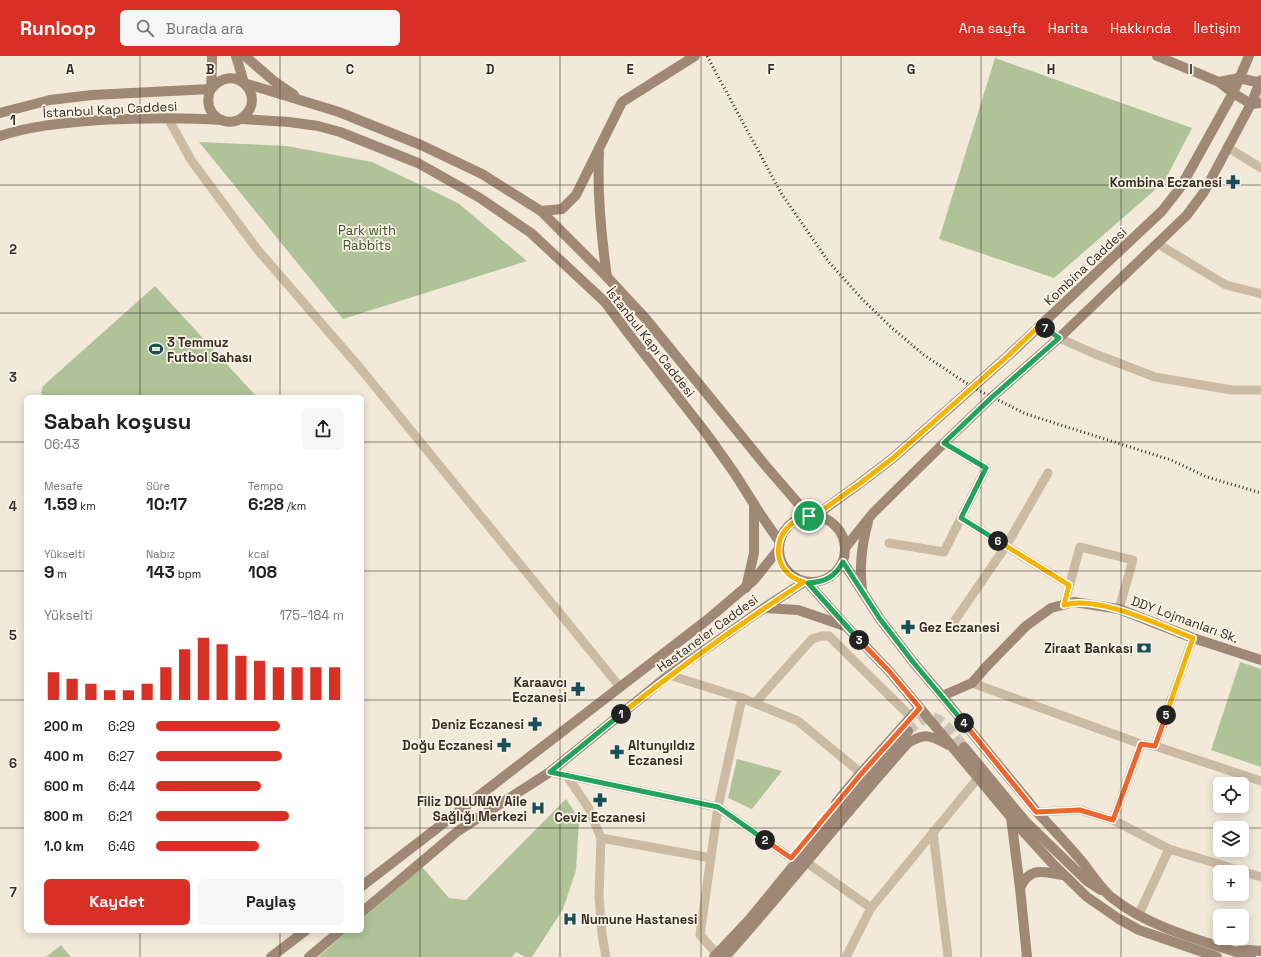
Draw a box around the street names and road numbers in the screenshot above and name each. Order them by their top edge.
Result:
street label: İstanbul Kapı Caddesi [42,97,178,122]
street label: Kombina Caddesi [1040,224,1130,309]
street label: İstanbul Kapı Caddesi [602,284,699,401]
street label: Hastaneler Caddesi [653,591,761,676]
street label: DDY Lojmanları Sk. [1129,592,1241,647]

